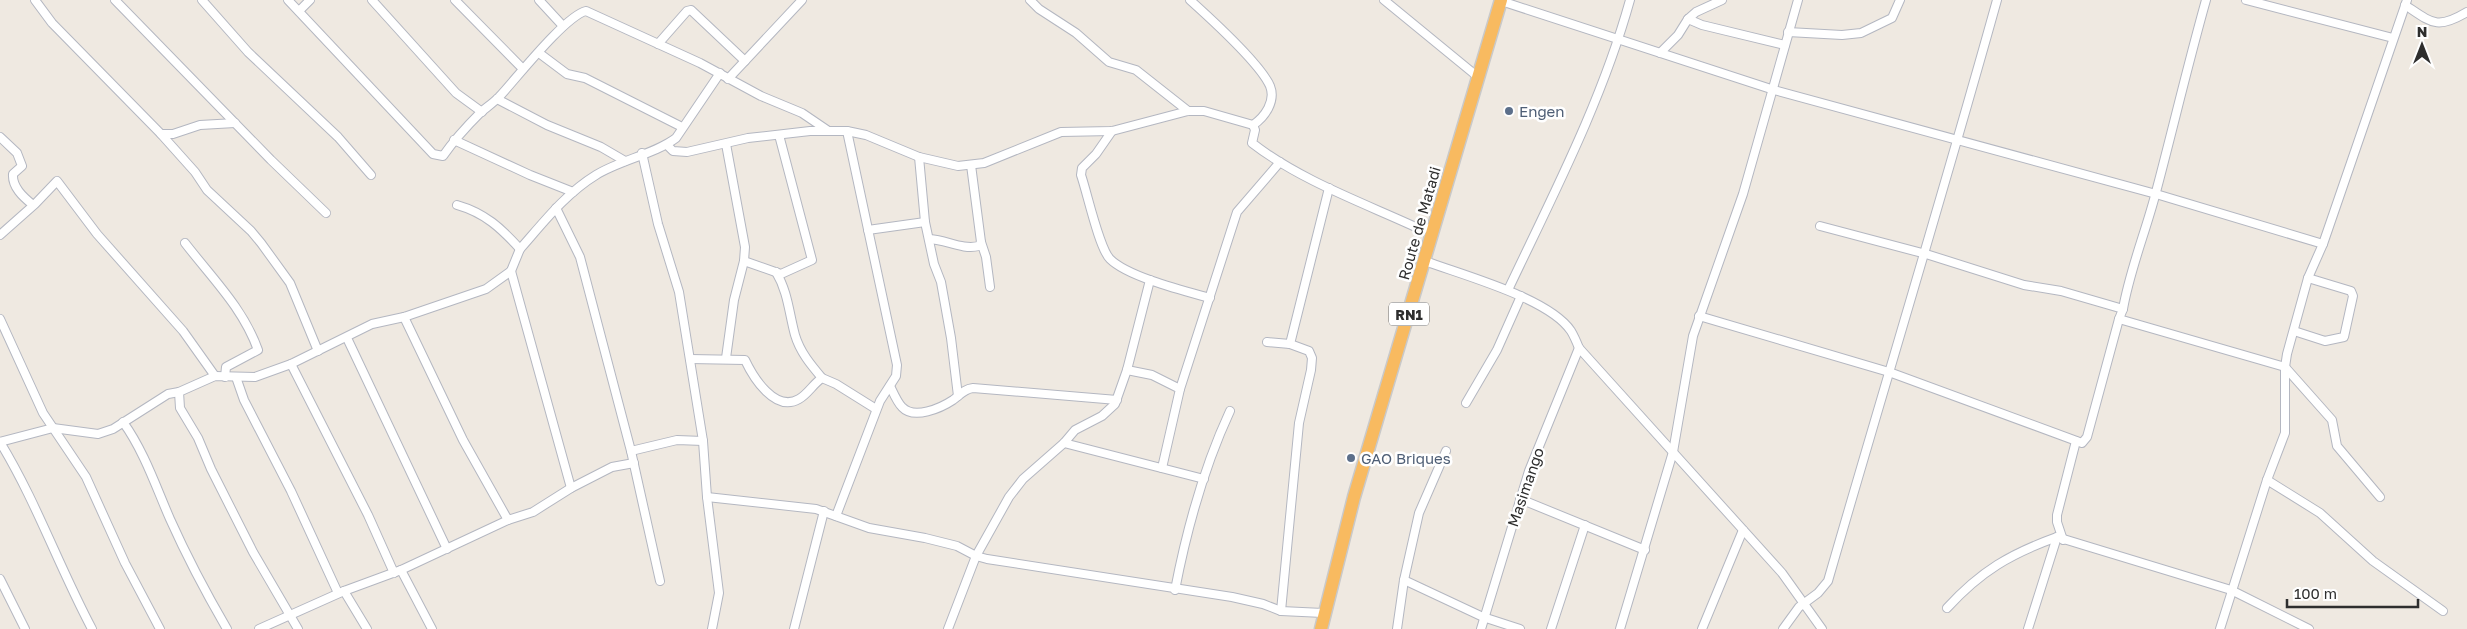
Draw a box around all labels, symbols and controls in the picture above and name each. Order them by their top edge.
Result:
north arrow [2397,20,2447,70]
text: N [2417,23,2427,40]
place label: Engen [1519,102,1565,120]
marker: Engen [1503,105,1515,117]
street label: Route de Matadi [1394,164,1444,282]
road number: RN1 [1389,302,1429,326]
street label: Masimango [1503,445,1547,529]
place label: GAO Briques [1361,449,1451,467]
marker: GAO Briques [1345,452,1357,464]
scale bar [2287,576,2418,608]
text: 100 m [2294,584,2337,602]

